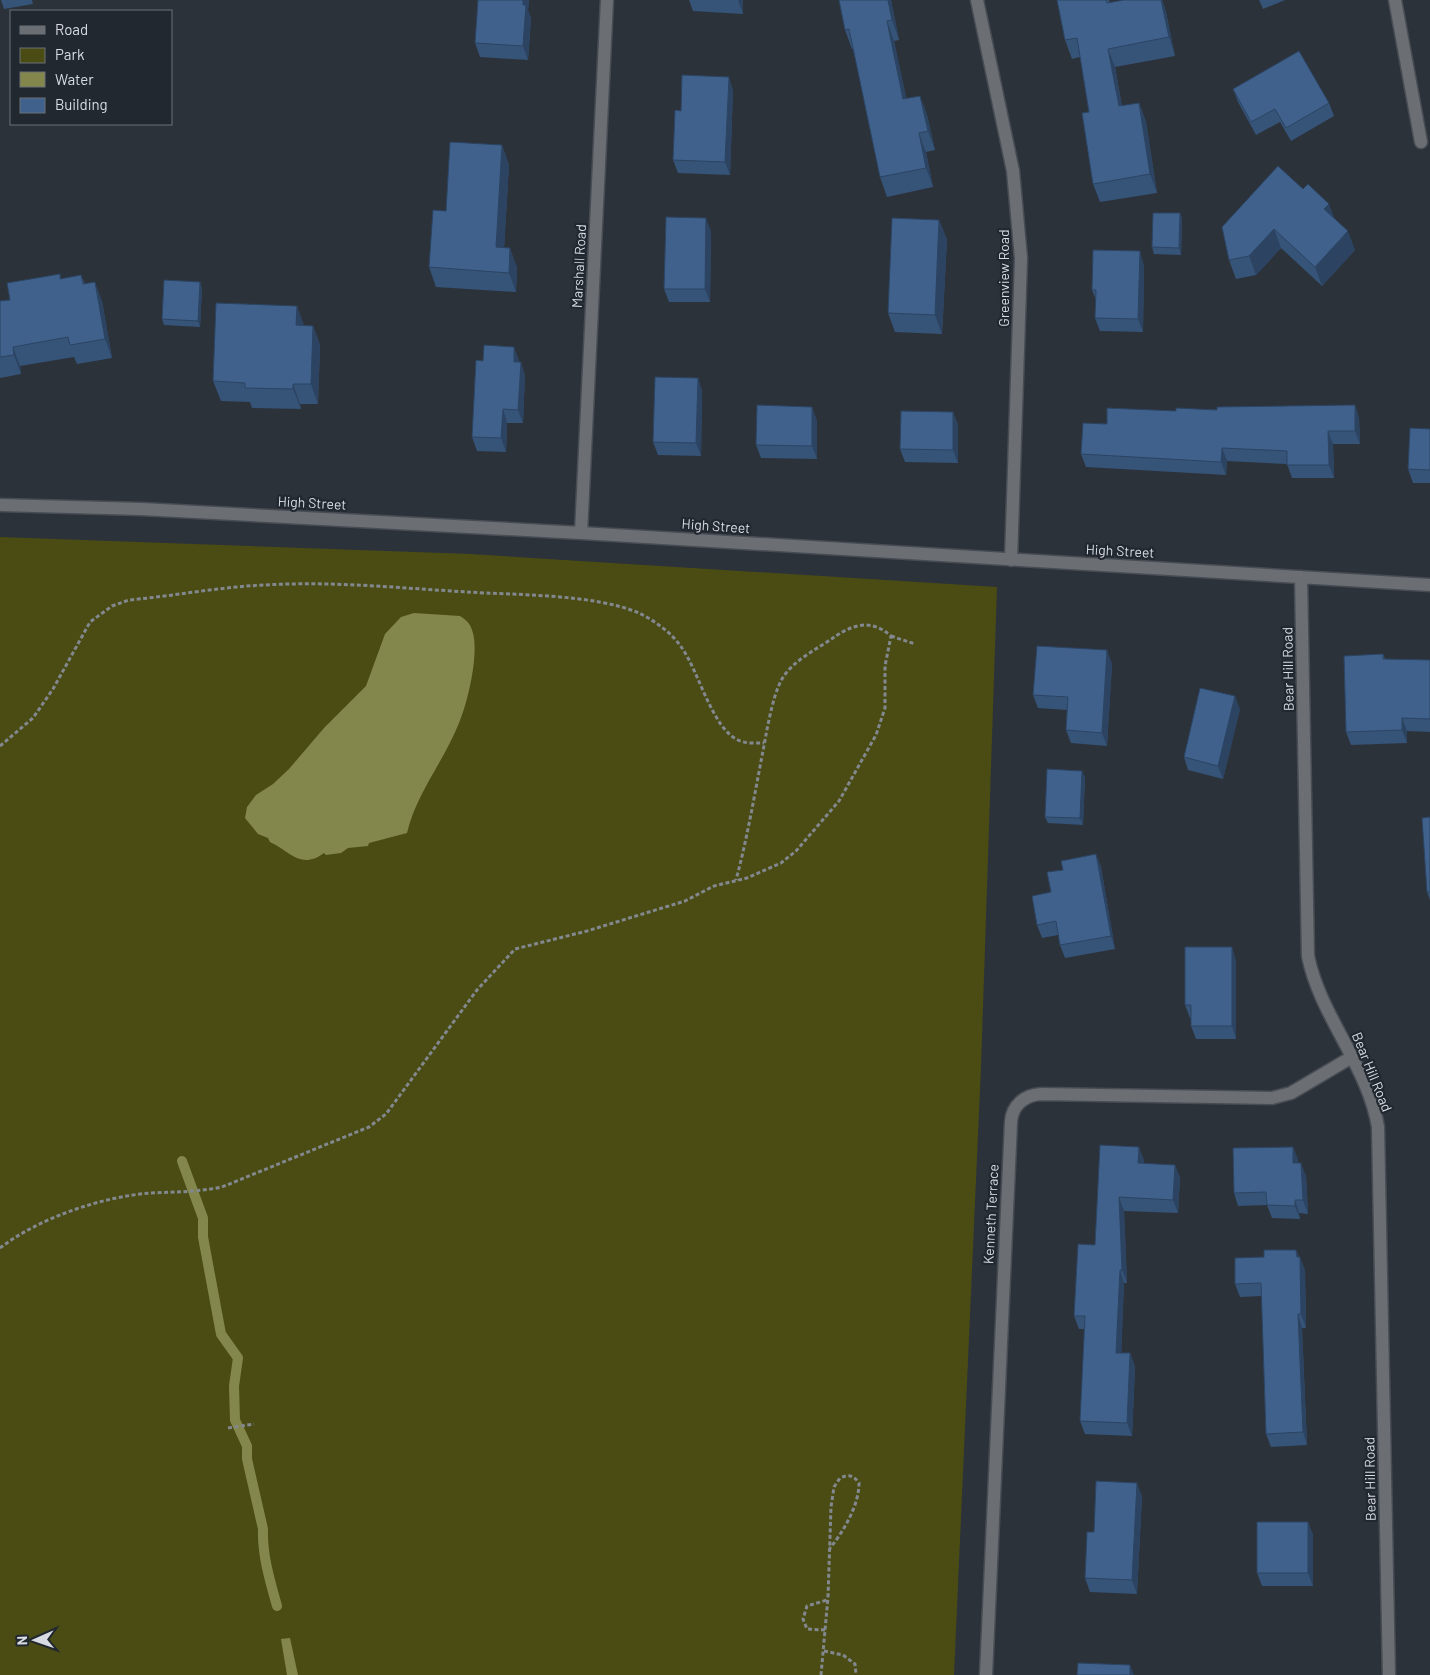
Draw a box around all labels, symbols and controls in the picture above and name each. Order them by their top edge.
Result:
legend [10,10,172,125]
text: Road [55,20,88,38]
text: Park [55,45,85,63]
text: Water [55,70,94,88]
text: Building [55,95,108,113]
street label: Marshall Road [568,224,589,308]
street label: Greenview Road [995,229,1012,327]
street label: High Street [277,492,347,513]
street label: High Street [681,515,751,536]
street label: High Street [1085,540,1155,561]
street label: Bear Hill Road [1278,627,1297,711]
street label: Bear Hill Road [1349,1030,1396,1114]
street label: Kenneth Terrace [979,1164,1002,1264]
street label: Bear Hill Road [1360,1437,1379,1521]
north arrow [10,1615,60,1665]
text: N [13,1636,30,1645]

